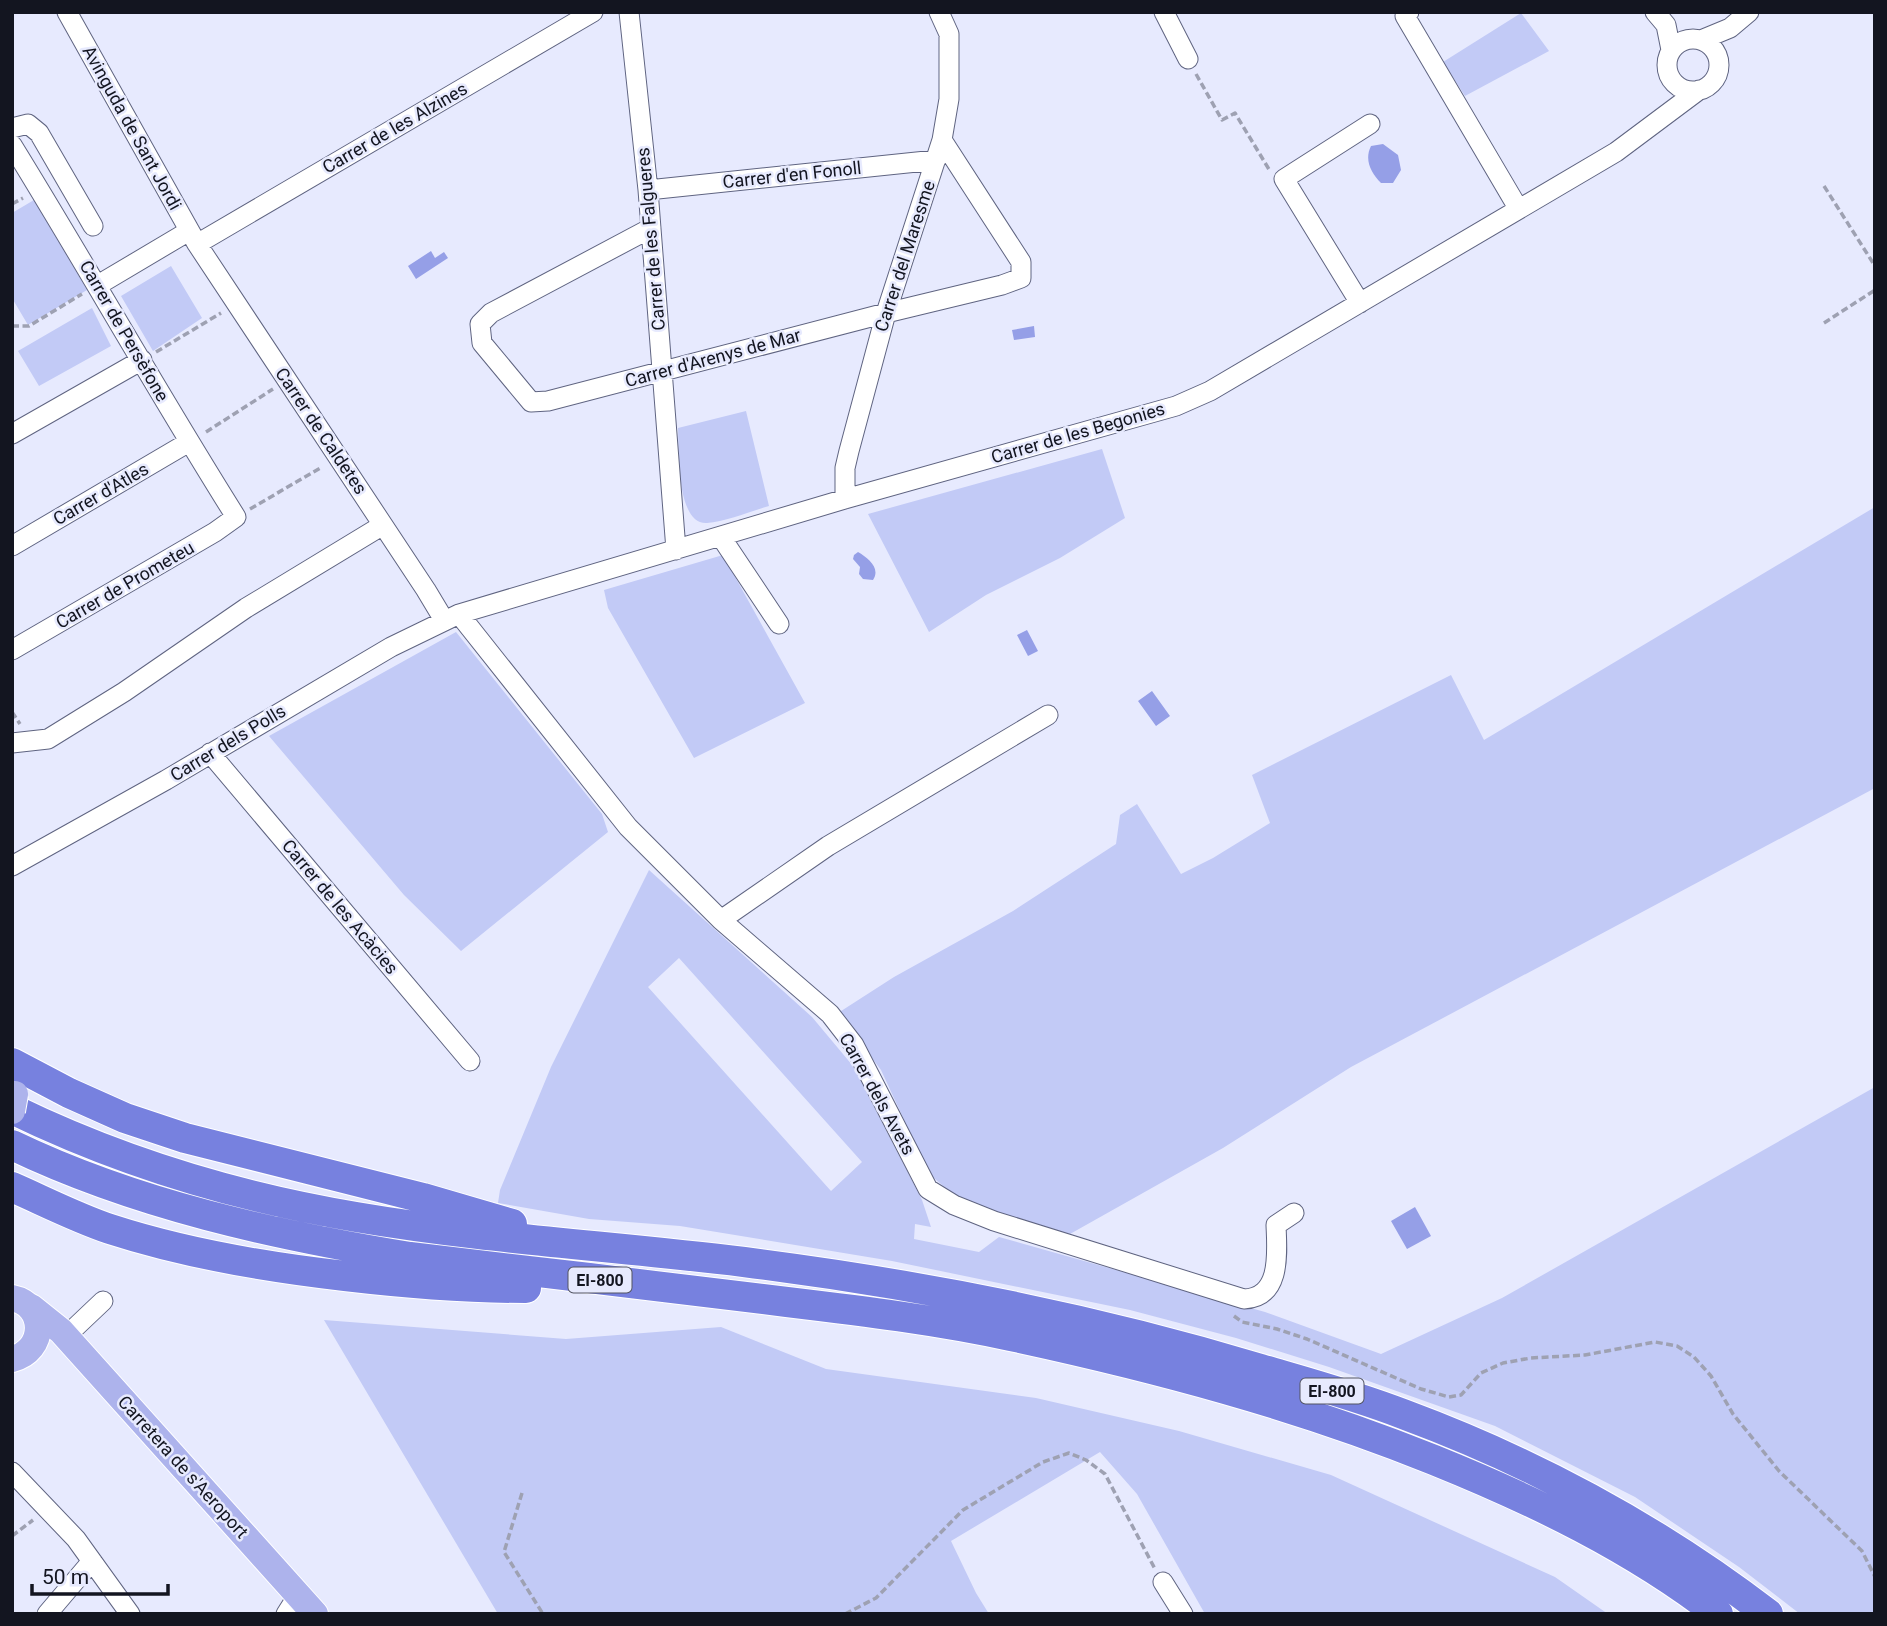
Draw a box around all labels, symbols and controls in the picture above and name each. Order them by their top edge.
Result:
street label: Avinguda de Sant Jordi [79,42,186,213]
street label: Carrer de les Alzines [319,78,471,178]
street label: Carrer de les Falgueres [632,147,669,331]
street label: Carrer d'en Fonoll [722,157,862,192]
street label: Carrer del Maresme [870,178,939,334]
street label: Carrer de Persèfone [75,256,173,405]
street label: Carrer d'Arenys de Mar [623,324,803,391]
street label: Carrer de Caldetes [271,363,372,498]
street label: Carrer de les Begonies [989,398,1167,467]
street label: Carrer d'Atles [49,458,152,529]
street label: Carrer de Prometeu [52,536,198,633]
street label: Carrer dels Polls [166,700,289,785]
street label: Carrer de les Acàcies [278,835,403,978]
street label: Carrer dels Avets [835,1029,920,1158]
road number: EI-800 [568,1268,632,1292]
road number: EI-800 [1300,1378,1364,1404]
street label: Carretera de s'Aeroport [114,1391,253,1542]
scale bar [32,1552,168,1596]
text: 50 m [42,1565,89,1589]

